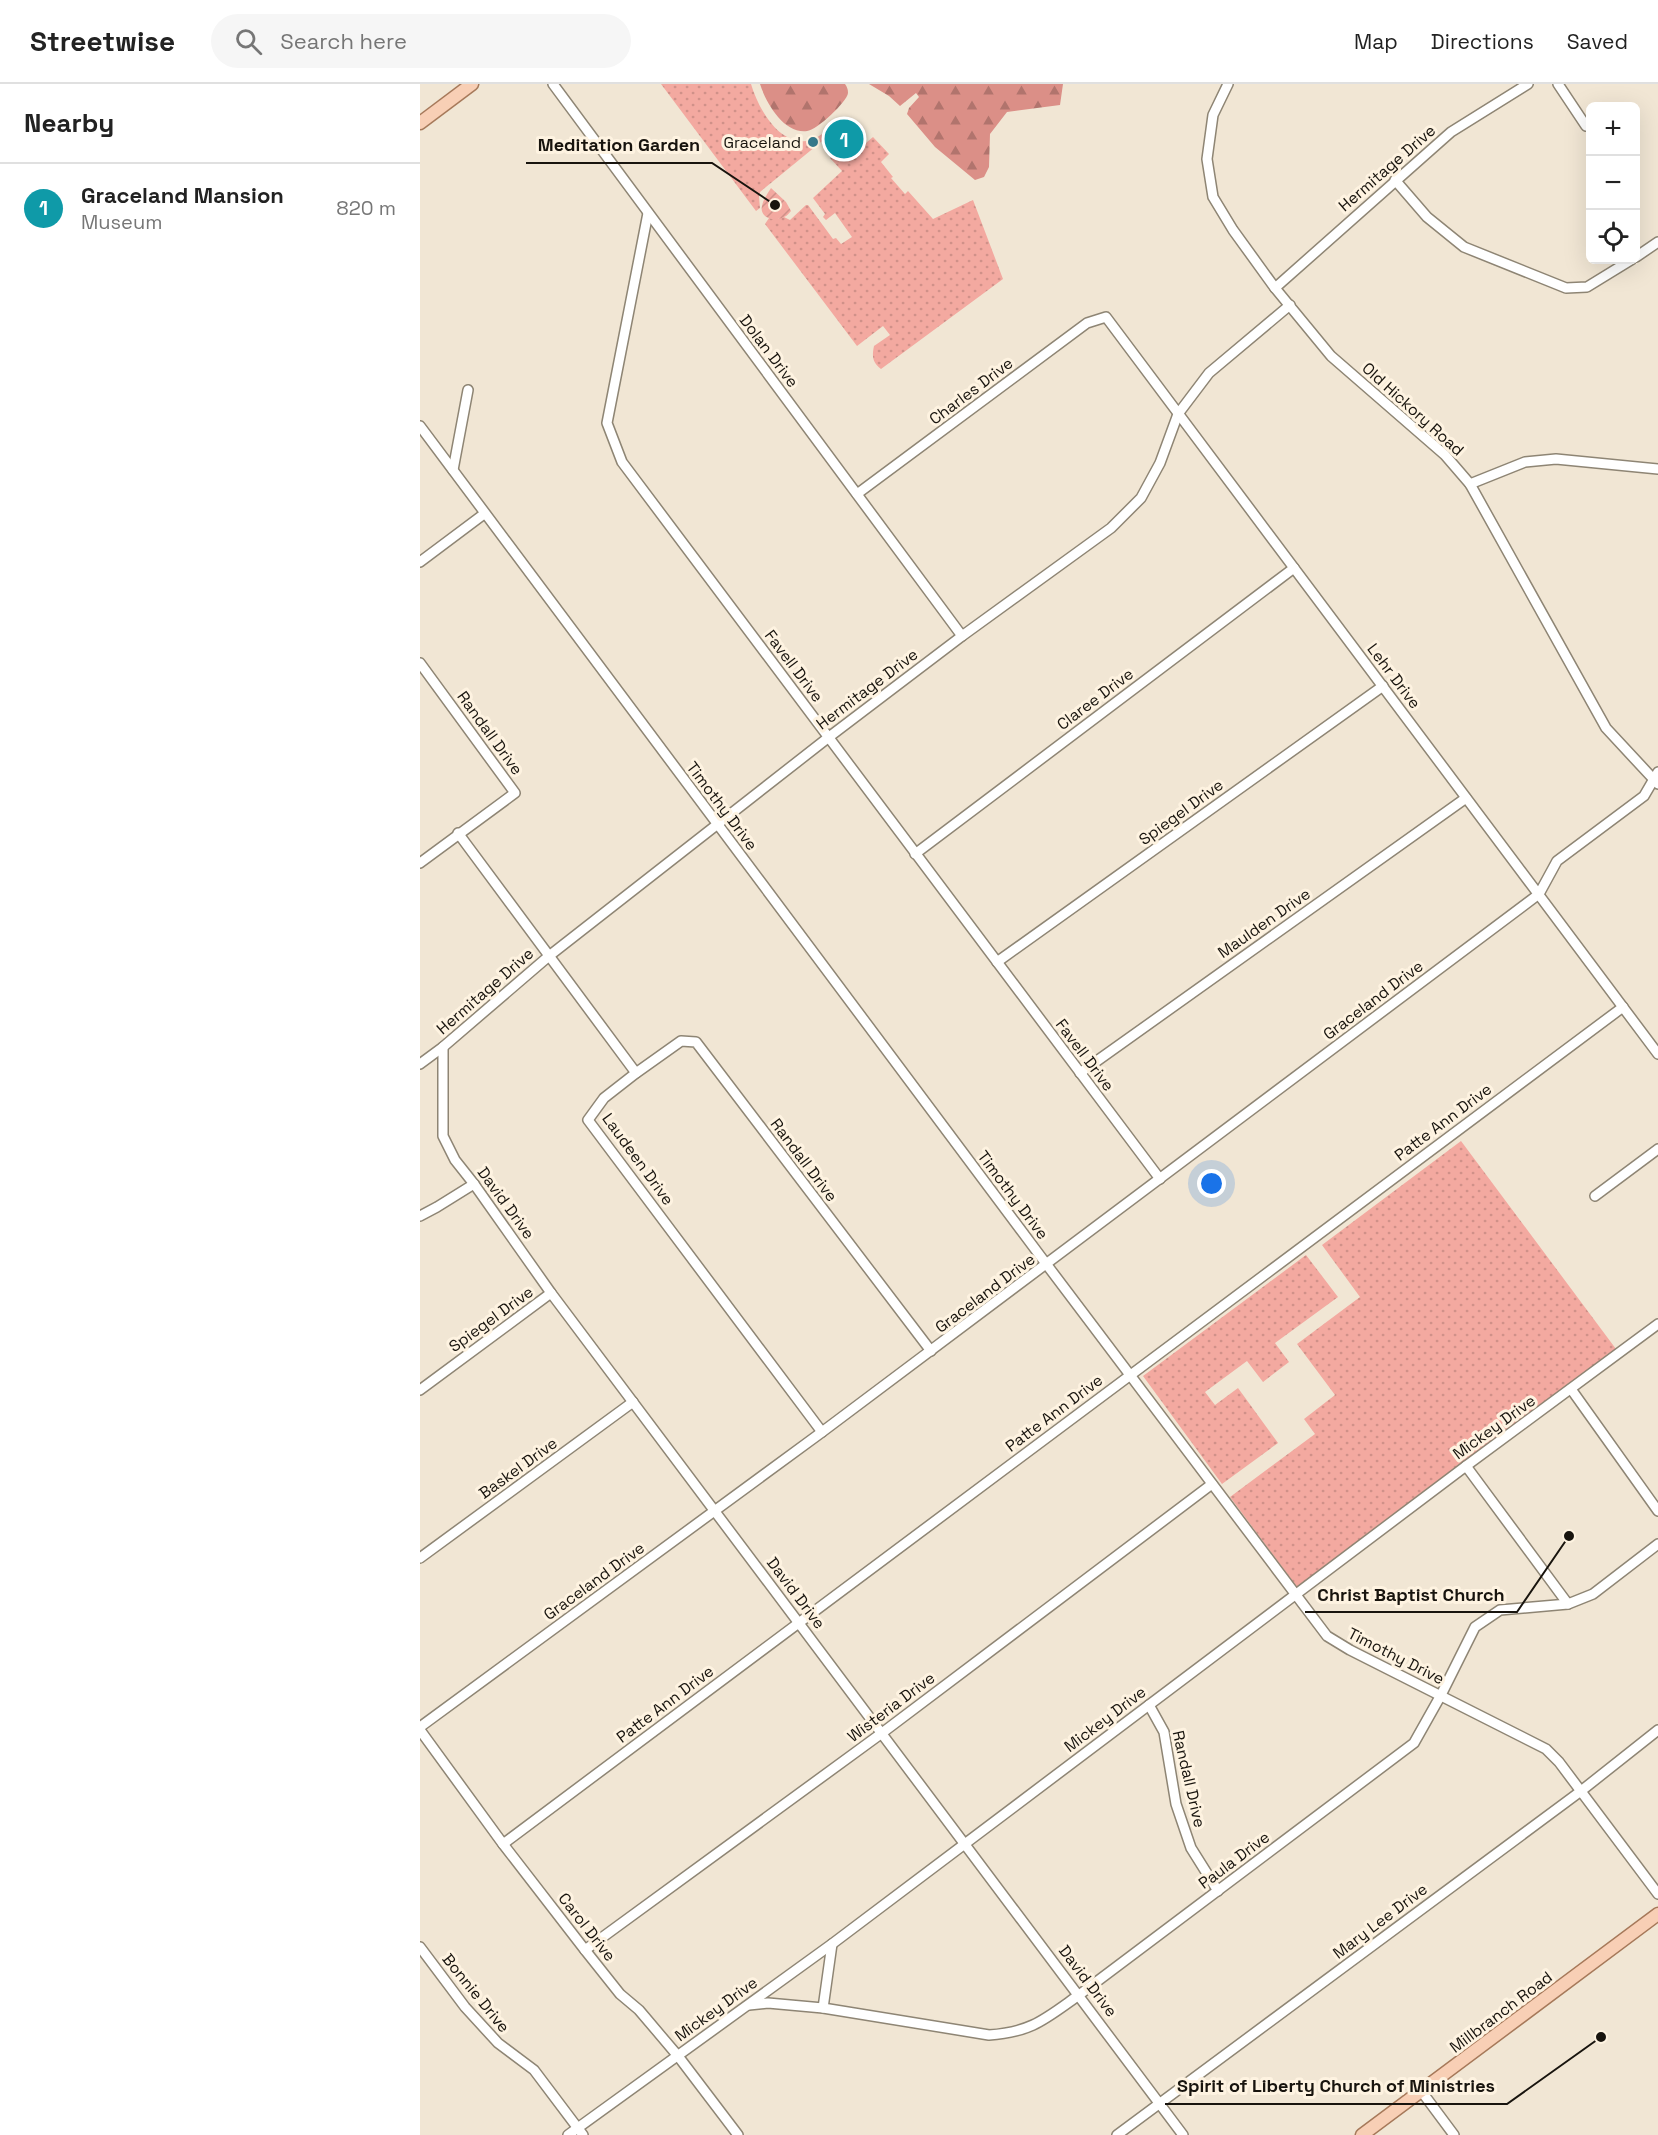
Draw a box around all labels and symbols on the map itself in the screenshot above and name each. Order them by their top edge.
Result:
pin: 1 [824,116,864,162]
street label: Hermitage Drive [1334,120,1440,216]
callout: Meditation Garden [526,127,712,163]
place label: Graceland [723,132,801,153]
text: Meditation Garden [538,133,700,156]
marker: Graceland [806,135,820,149]
street label: Dolan Drive [735,310,803,392]
street label: Charles Drive [925,353,1017,429]
street label: Old Hickory Road [1358,358,1468,460]
street label: Favell Drive [760,626,828,706]
street label: Lehr Drive [1363,639,1425,713]
street label: Hermitage Drive [812,644,922,734]
street label: Claree Drive [1053,663,1137,735]
street label: Randall Drive [452,687,528,779]
street label: Timothy Drive [682,757,762,855]
street label: Spiegel Drive [1135,774,1227,850]
street label: Maulden Drive [1214,883,1314,963]
street label: Hermitage Drive [432,943,538,1039]
street label: Graceland Drive [1319,955,1427,1045]
street label: Favell Drive [1051,1015,1119,1095]
street label: Patte Ann Drive [1390,1079,1496,1165]
street label: Laudeen Drive [597,1109,679,1209]
street label: Randall Drive [766,1114,842,1206]
street label: Timothy Drive [973,1146,1053,1244]
street label: David Drive [473,1163,539,1243]
your location [1197,1169,1226,1198]
street label: Graceland Drive [931,1248,1039,1338]
street label: Spiegel Drive [445,1281,537,1357]
street label: Patte Ann Drive [1001,1370,1107,1456]
street label: Mickey Drive [1448,1390,1540,1464]
street label: Baskel Drive [475,1432,561,1504]
street label: Graceland Drive [539,1537,649,1625]
street label: David Drive [762,1553,830,1633]
callout: Christ Baptist Church [1305,1576,1517,1612]
text: Christ Baptist Church [1317,1583,1505,1606]
street label: Timothy Drive [1344,1623,1448,1689]
street label: Patte Ann Drive [612,1661,718,1747]
street label: Wisteria Drive [843,1667,939,1747]
street label: Mickey Drive [1060,1681,1150,1757]
street label: Randall Drive [1168,1728,1210,1830]
street label: Paula Drive [1194,1826,1274,1894]
street label: Mary Lee Drive [1329,1879,1431,1963]
street label: Carol Drive [554,1888,620,1966]
street label: David Drive [1054,1941,1122,2021]
street label: Bonnie Drive [438,1949,514,2037]
street label: Millbranch Road [1445,1966,1557,2058]
street label: Mickey Drive [670,1972,762,2046]
callout: Spirit of Liberty Church of Ministries [1165,2068,1507,2104]
text: Spirit of Liberty Church of Ministries [1177,2074,1495,2097]

